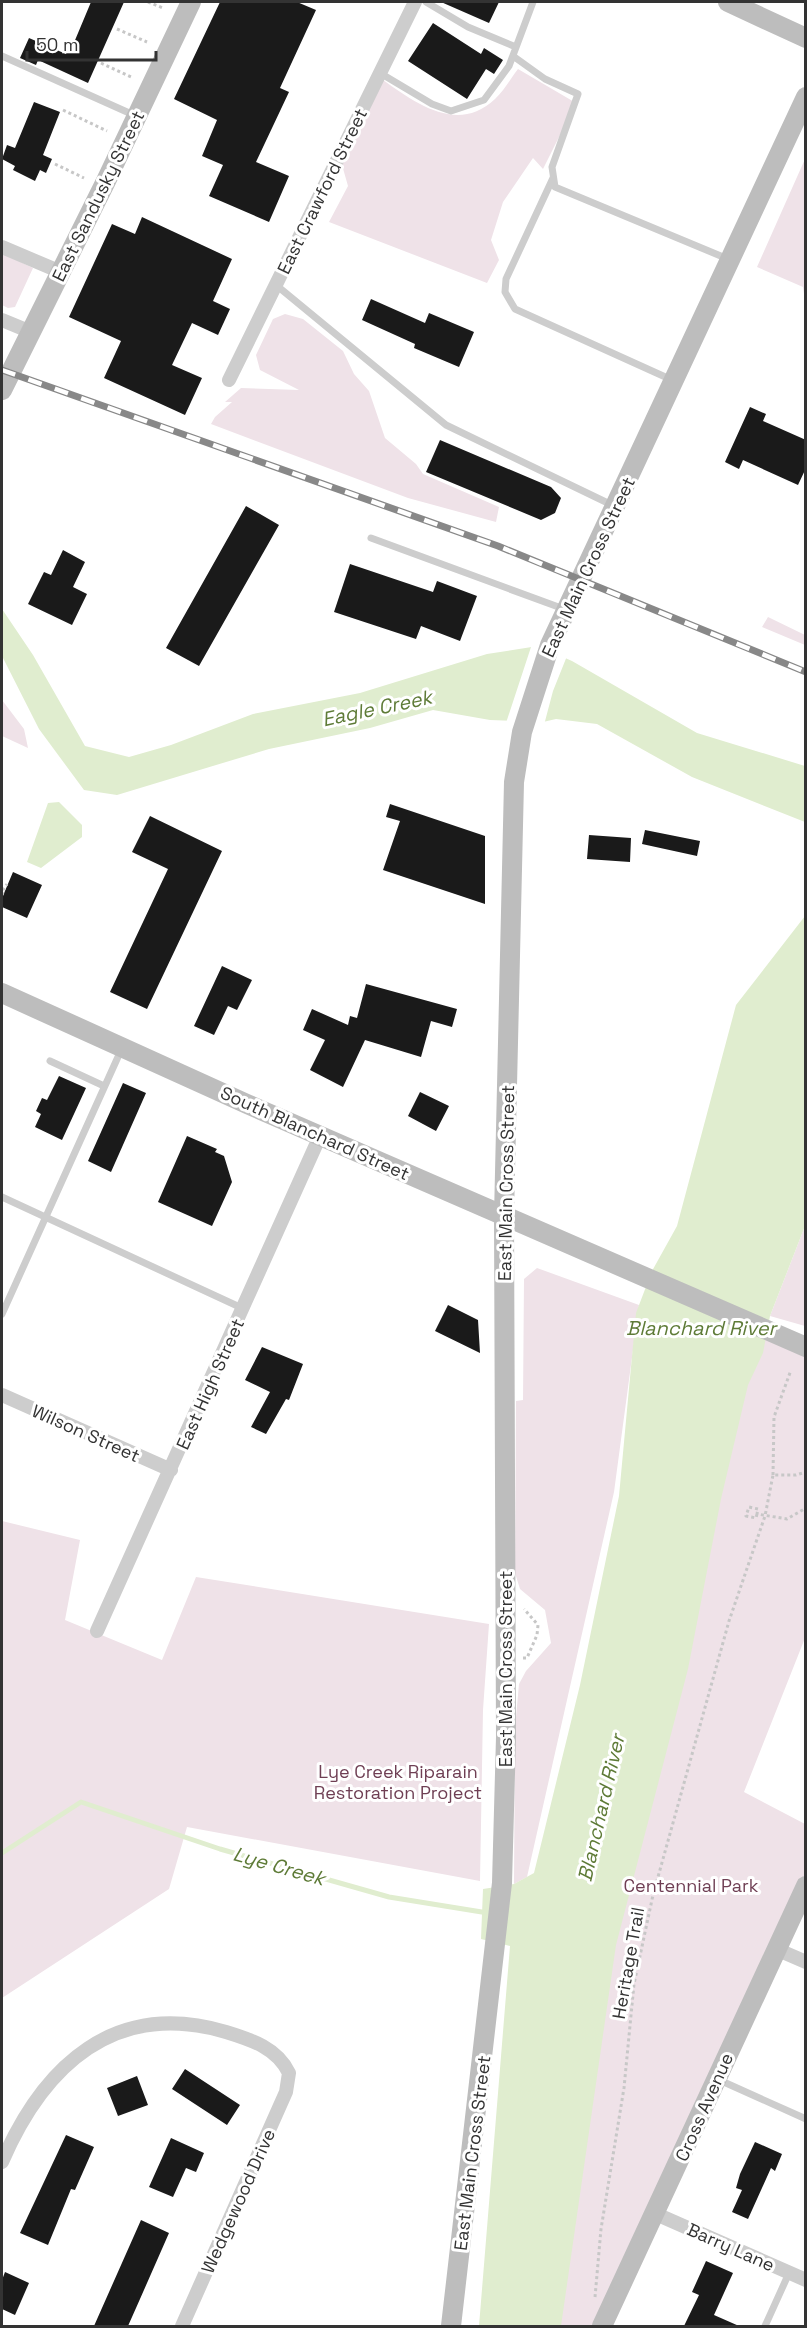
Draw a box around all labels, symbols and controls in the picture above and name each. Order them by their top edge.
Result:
scale bar [27,24,156,62]
text: 50 m [36,33,78,56]
street label: East Crawford Street [272,104,372,278]
street label: East Sandusky Street [47,107,149,285]
street label: East Main Cross Street [536,473,640,661]
water label: Eagle Creek [320,683,437,732]
street label: South Blanchard Street [217,1081,413,1185]
street label: East Main Cross Street [493,1085,519,1281]
street label: East High Street [171,1315,249,1453]
water label: Blanchard River [626,1315,778,1341]
street label: Wilson Street [28,1399,144,1467]
street label: East Main Cross Street [494,1571,517,1767]
water label: Blanchard River [571,1730,631,1884]
park label: Lye Creek Riparain Restoration Project [314,1760,482,1804]
water label: Lye Creek [230,1840,330,1892]
park label: Centennial Park [624,1874,759,1897]
street label: Heritage Trail [607,1905,649,2021]
street label: Cross Avenue [670,2049,738,2165]
street label: East Main Cross Street [449,2054,495,2252]
street label: Wedgewood Drive [196,2125,280,2277]
street label: Barry Lane [684,2218,778,2276]

